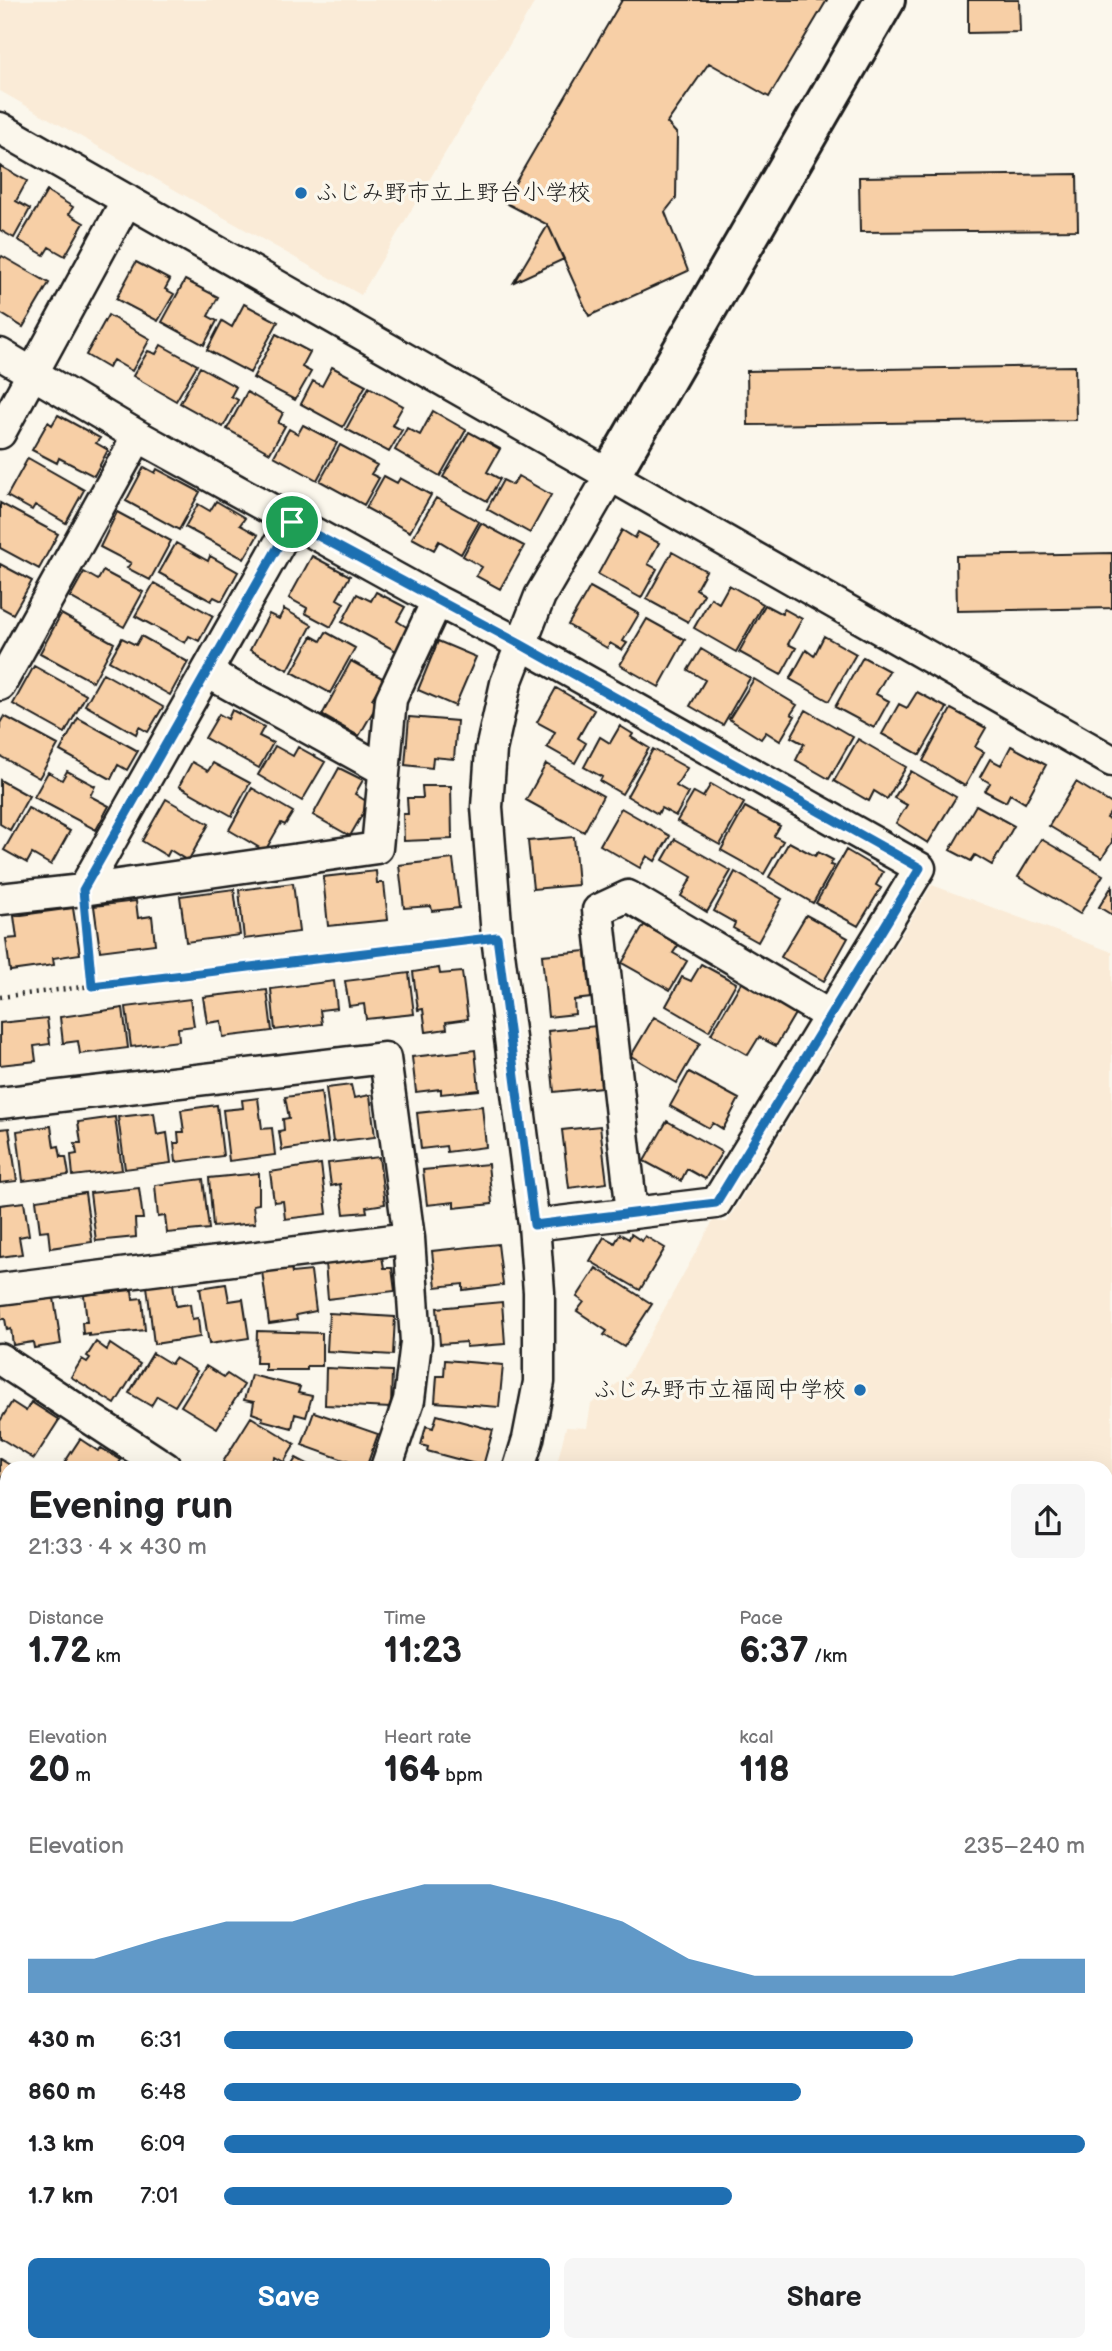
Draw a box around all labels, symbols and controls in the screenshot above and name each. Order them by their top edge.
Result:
place label: ふじみ野市立上野台小学校 [315,179,591,207]
marker: ふじみ野市立上野台小学校 [293,185,309,201]
pin [262,492,322,552]
icon: arrive [273,503,311,541]
place label: ふじみ野市立福岡中学校 [593,1376,846,1404]
marker: ふじみ野市立福岡中学校 [852,1382,868,1398]
text: Evening run [28,1484,233,1529]
button: share [1011,1484,1085,1558]
text: 21:33 · 4 × 430 m [28,1533,207,1561]
text: Distance [28,1607,104,1630]
text: Time [384,1607,426,1630]
text: Pace [739,1607,783,1630]
text: 1.72 [28,1630,91,1673]
text: 11:23 [384,1630,462,1673]
text: 6:37 [739,1630,809,1673]
text: km [91,1645,121,1668]
text: /km [809,1645,847,1668]
text: Elevation [28,1726,107,1749]
text: Heart rate [384,1726,471,1749]
text: kcal [739,1726,773,1749]
text: 20 [28,1749,70,1792]
text: 164 [384,1749,440,1792]
text: 118 [739,1749,790,1792]
text: m [70,1764,91,1787]
text: bpm [440,1764,483,1787]
text: Elevation [28,1832,124,1860]
text: 235–240 m [963,1832,1085,1860]
text: 430 m [28,2026,95,2054]
text: 6:31 [140,2026,182,2054]
text: 860 m [28,2078,96,2106]
text: 6:48 [140,2078,186,2106]
text: 1.3 km [28,2130,94,2158]
text: 6:09 [140,2130,186,2158]
text: 1.7 km [28,2182,93,2210]
text: 7:01 [140,2182,178,2210]
button: Save [28,2258,550,2338]
button: Share [564,2258,1085,2338]

